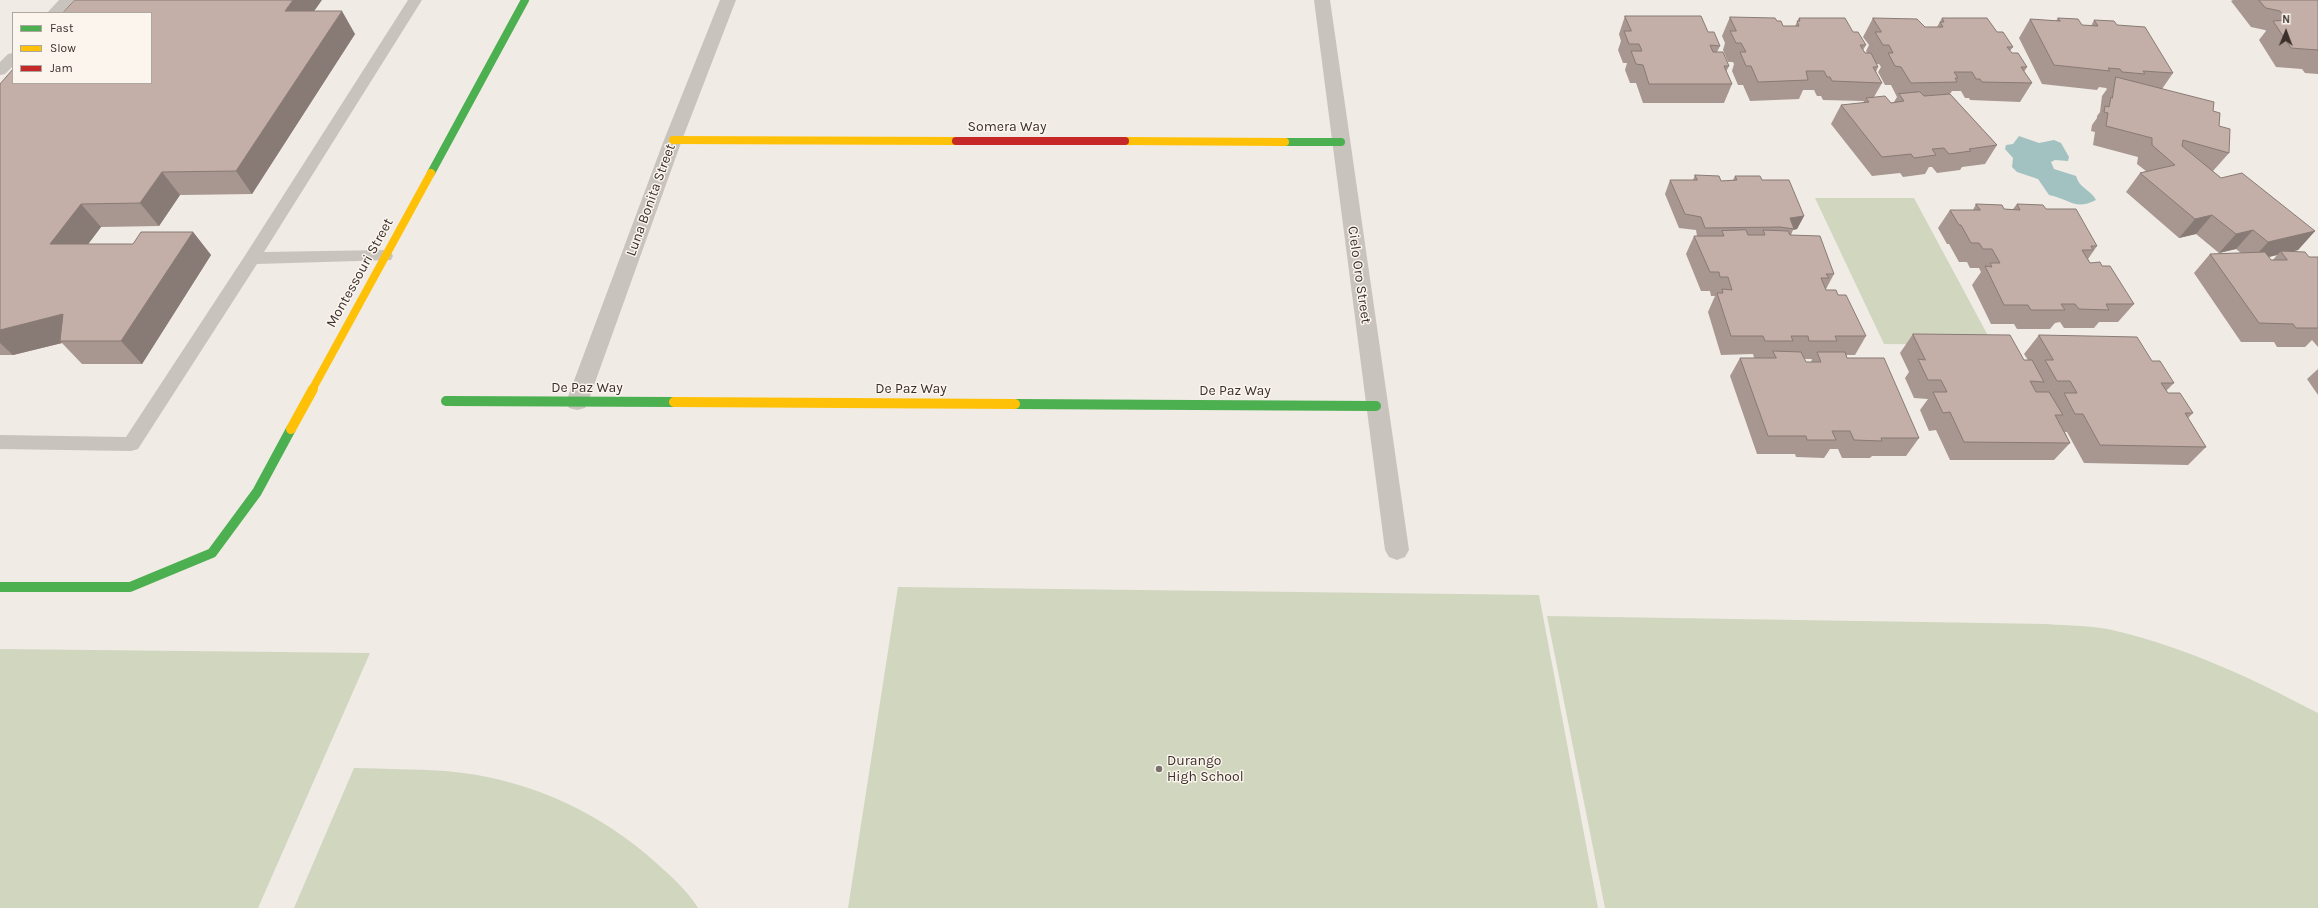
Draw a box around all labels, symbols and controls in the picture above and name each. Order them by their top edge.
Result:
legend [12,12,152,84]
north arrow [2266,12,2306,52]
text: N [2282,13,2290,26]
text: Fast [50,21,73,35]
text: Slow [50,41,76,55]
text: Jam [50,61,73,75]
street label: Somera Way [968,119,1046,135]
street label: Luna Bonita Street [623,142,679,258]
street label: Montessouri Street [323,215,397,331]
street label: Cielo Oro Street [1344,225,1374,325]
street label: De Paz Way [551,380,623,396]
street label: De Paz Way [875,381,947,397]
street label: De Paz Way [1199,383,1271,399]
place label: Durango High School [1167,753,1244,786]
marker: Durango High School [1154,764,1164,774]

